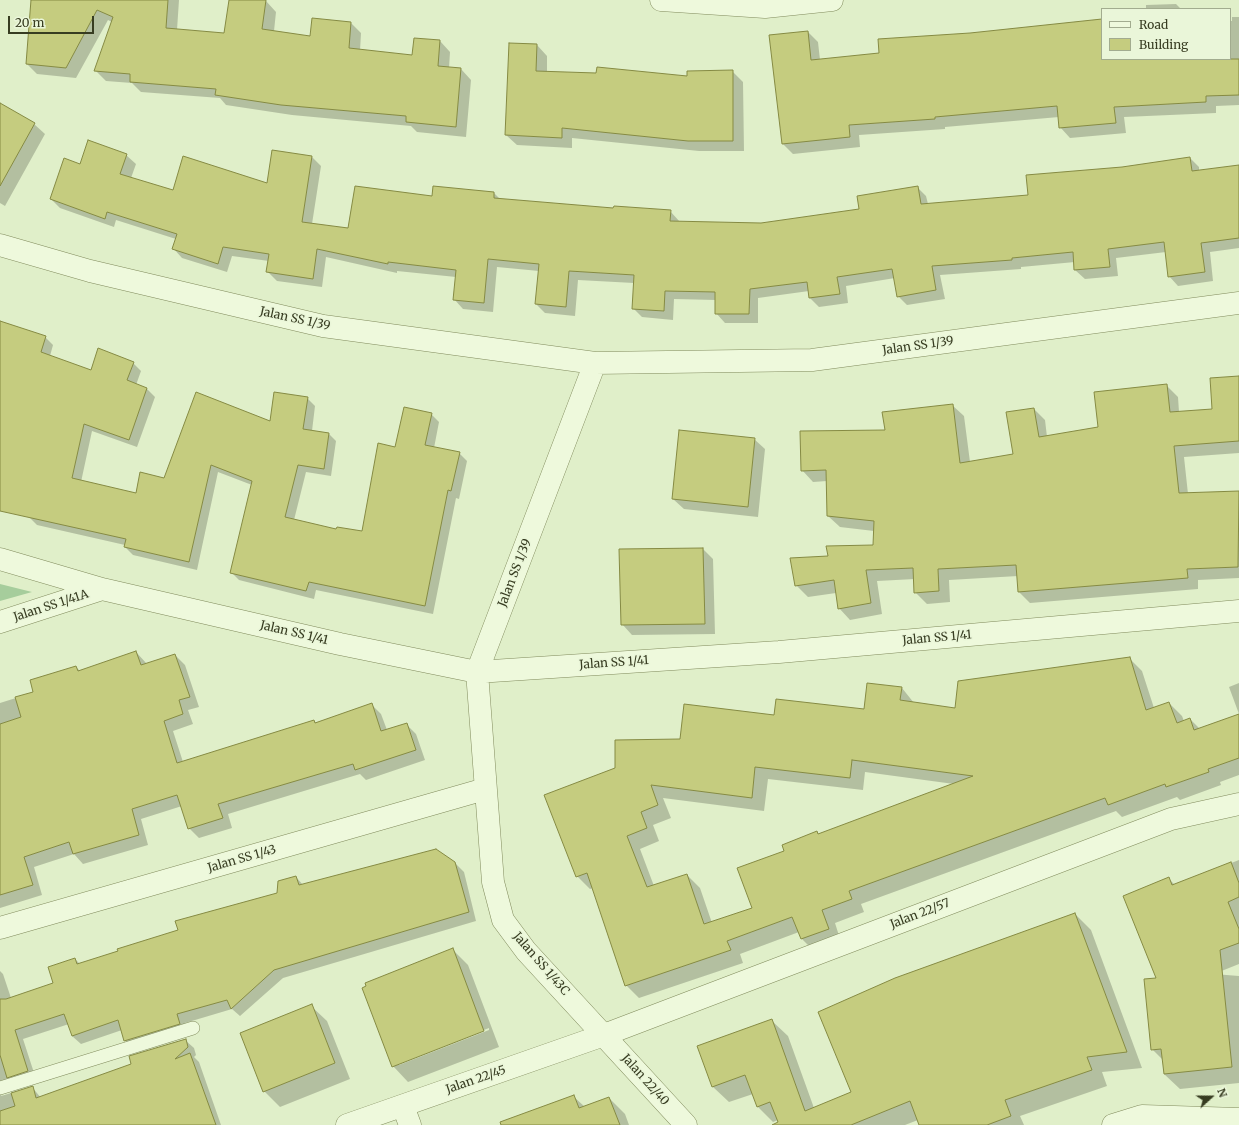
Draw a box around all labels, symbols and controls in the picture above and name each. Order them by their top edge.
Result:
scale bar [10,8,96,34]
legend [1101,8,1231,60]
text: 20 m [15,15,44,30]
text: Road [1139,17,1168,32]
text: Building [1139,37,1188,52]
street label: Jalan SS 1/39 [258,304,332,334]
street label: Jalan SS 1/39 [881,334,955,358]
street label: Jalan SS 1/39 [495,537,535,609]
street label: Jalan SS 1/41A [12,587,90,625]
street label: Jalan SS 1/41 [259,618,329,648]
street label: Jalan SS 1/41 [902,628,972,648]
street label: Jalan SS 1/41 [579,653,649,673]
street label: Jalan SS 1/43 [206,842,278,876]
street label: Jalan 22/57 [888,896,952,932]
street label: Jalan SS 1/43C [510,930,572,998]
street label: Jalan 22/40 [618,1051,672,1109]
street label: Jalan 22/45 [444,1063,508,1097]
north arrow [1191,1077,1231,1117]
text: N [1214,1086,1230,1099]

